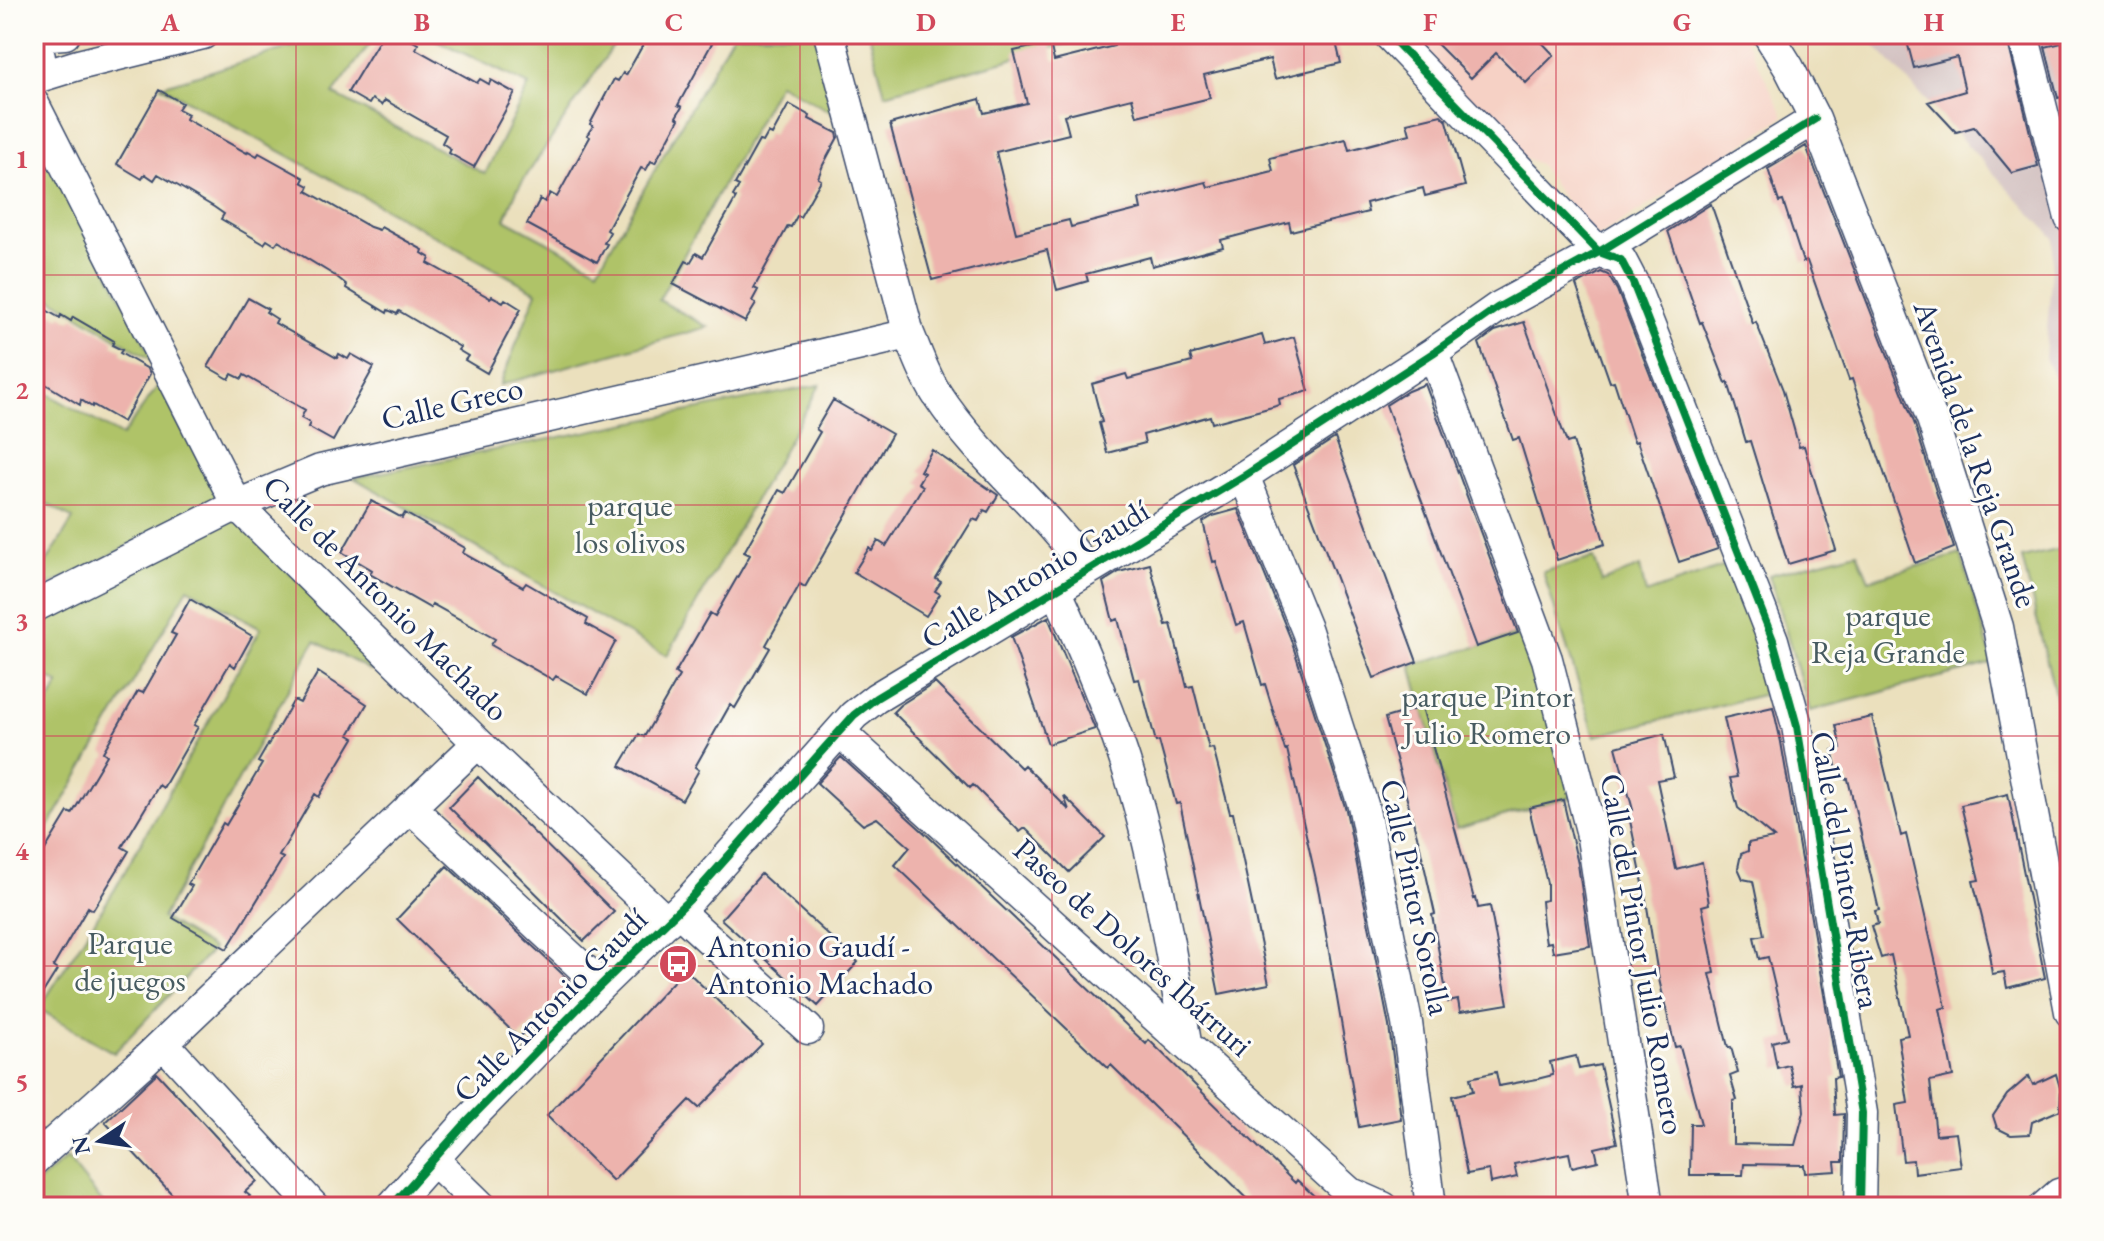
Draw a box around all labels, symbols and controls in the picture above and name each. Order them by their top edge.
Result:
text: A [160,5,180,39]
text: B [414,5,430,39]
text: C [665,5,683,39]
text: D [916,5,936,39]
text: E [1171,5,1186,39]
text: F [1423,5,1437,39]
text: G [1673,5,1692,39]
text: H [1924,5,1945,39]
text: 1 [15,142,29,176]
street label: Avenida de la Reja Grande [1903,294,2048,613]
street label: Calle Greco [377,366,527,440]
text: 2 [15,373,29,407]
street label: Calle de Antonio Machado [254,466,518,730]
park label: parque los olivos [575,484,685,563]
street label: Calle Antonio Gaudí [913,489,1157,659]
park label: parque Reja Grande [1811,594,1965,673]
text: 3 [15,604,29,638]
park label: parque Pintor Julio Romero [1400,675,1573,754]
street label: Calle del Pintor Ribera [1801,728,1891,1012]
street label: Calle del Pintor Julio Romero [1591,770,1695,1138]
street label: Calle Pintor Sorolla [1371,775,1462,1019]
street label: Paseo de Dolores Ibárruri [1005,828,1262,1066]
text: 4 [15,834,29,868]
street label: Calle Antonio Gaudí [444,899,656,1111]
park label: Parque de juegos [74,922,186,1001]
place label: Antonio Gaudí - Antonio Machado [705,925,933,1004]
bus stop icon: Antonio Gaudí - Antonio Machado [657,943,699,985]
text: 5 [15,1065,29,1099]
north arrow [60,1101,140,1181]
text: N [65,1133,97,1157]

